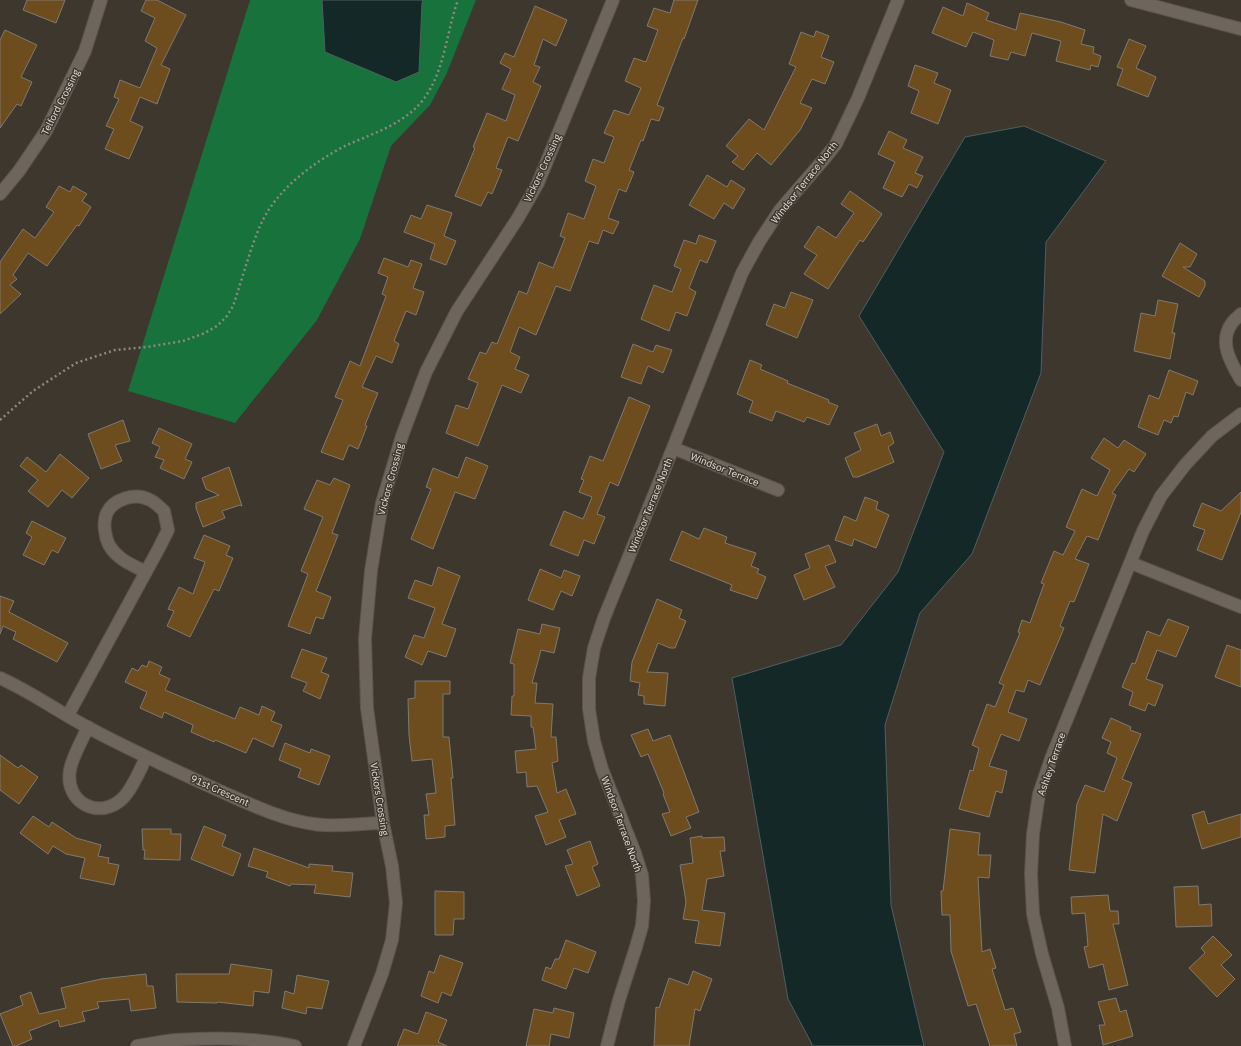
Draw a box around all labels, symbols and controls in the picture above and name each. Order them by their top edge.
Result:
street label: Telford Crossing [38,66,83,137]
street label: Vickors Crossing [521,131,564,204]
street label: Windsor Terrace North [768,139,841,226]
street label: Vickors Crossing [375,441,406,516]
street label: Windsor Terrace [689,450,762,489]
street label: Windsor Terrace North [626,456,675,554]
street label: Ashley Terrace [1035,730,1069,798]
street label: Vickors Crossing [367,762,392,837]
street label: 91st Crescent [189,772,251,809]
street label: Windsor Terrace North [598,775,645,874]

